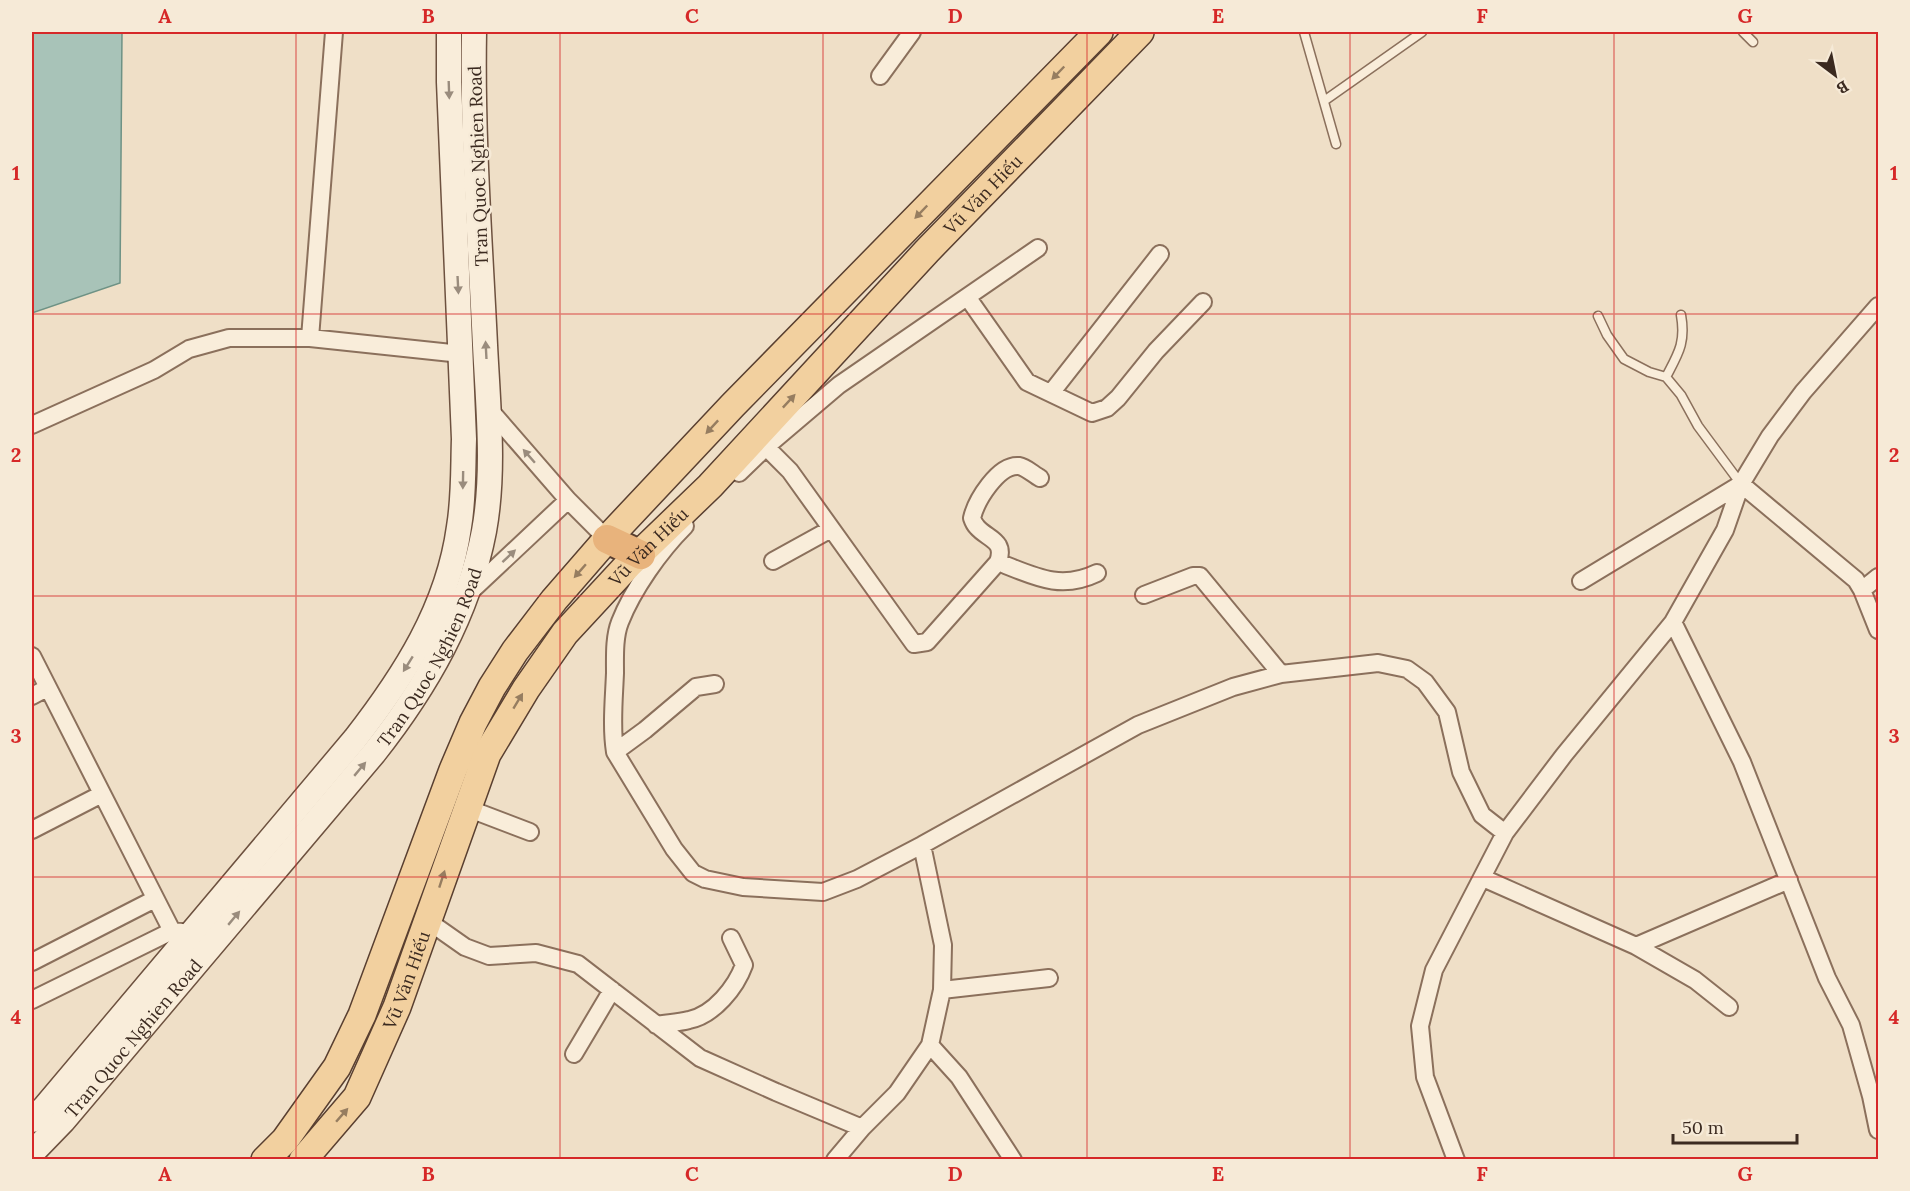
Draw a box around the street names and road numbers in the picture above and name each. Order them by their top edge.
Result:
street label: Tran Quoc Nghien Road [463,65,493,267]
street label: Vũ Văn Hiếu [938,149,1027,240]
street label: Vũ Văn Hiếu [602,502,693,591]
street label: Tran Quoc Nghien Road [372,564,486,751]
street label: Vũ Văn Hiếu [377,927,435,1034]
street label: Tran Quoc Nghien Road [59,954,207,1122]

